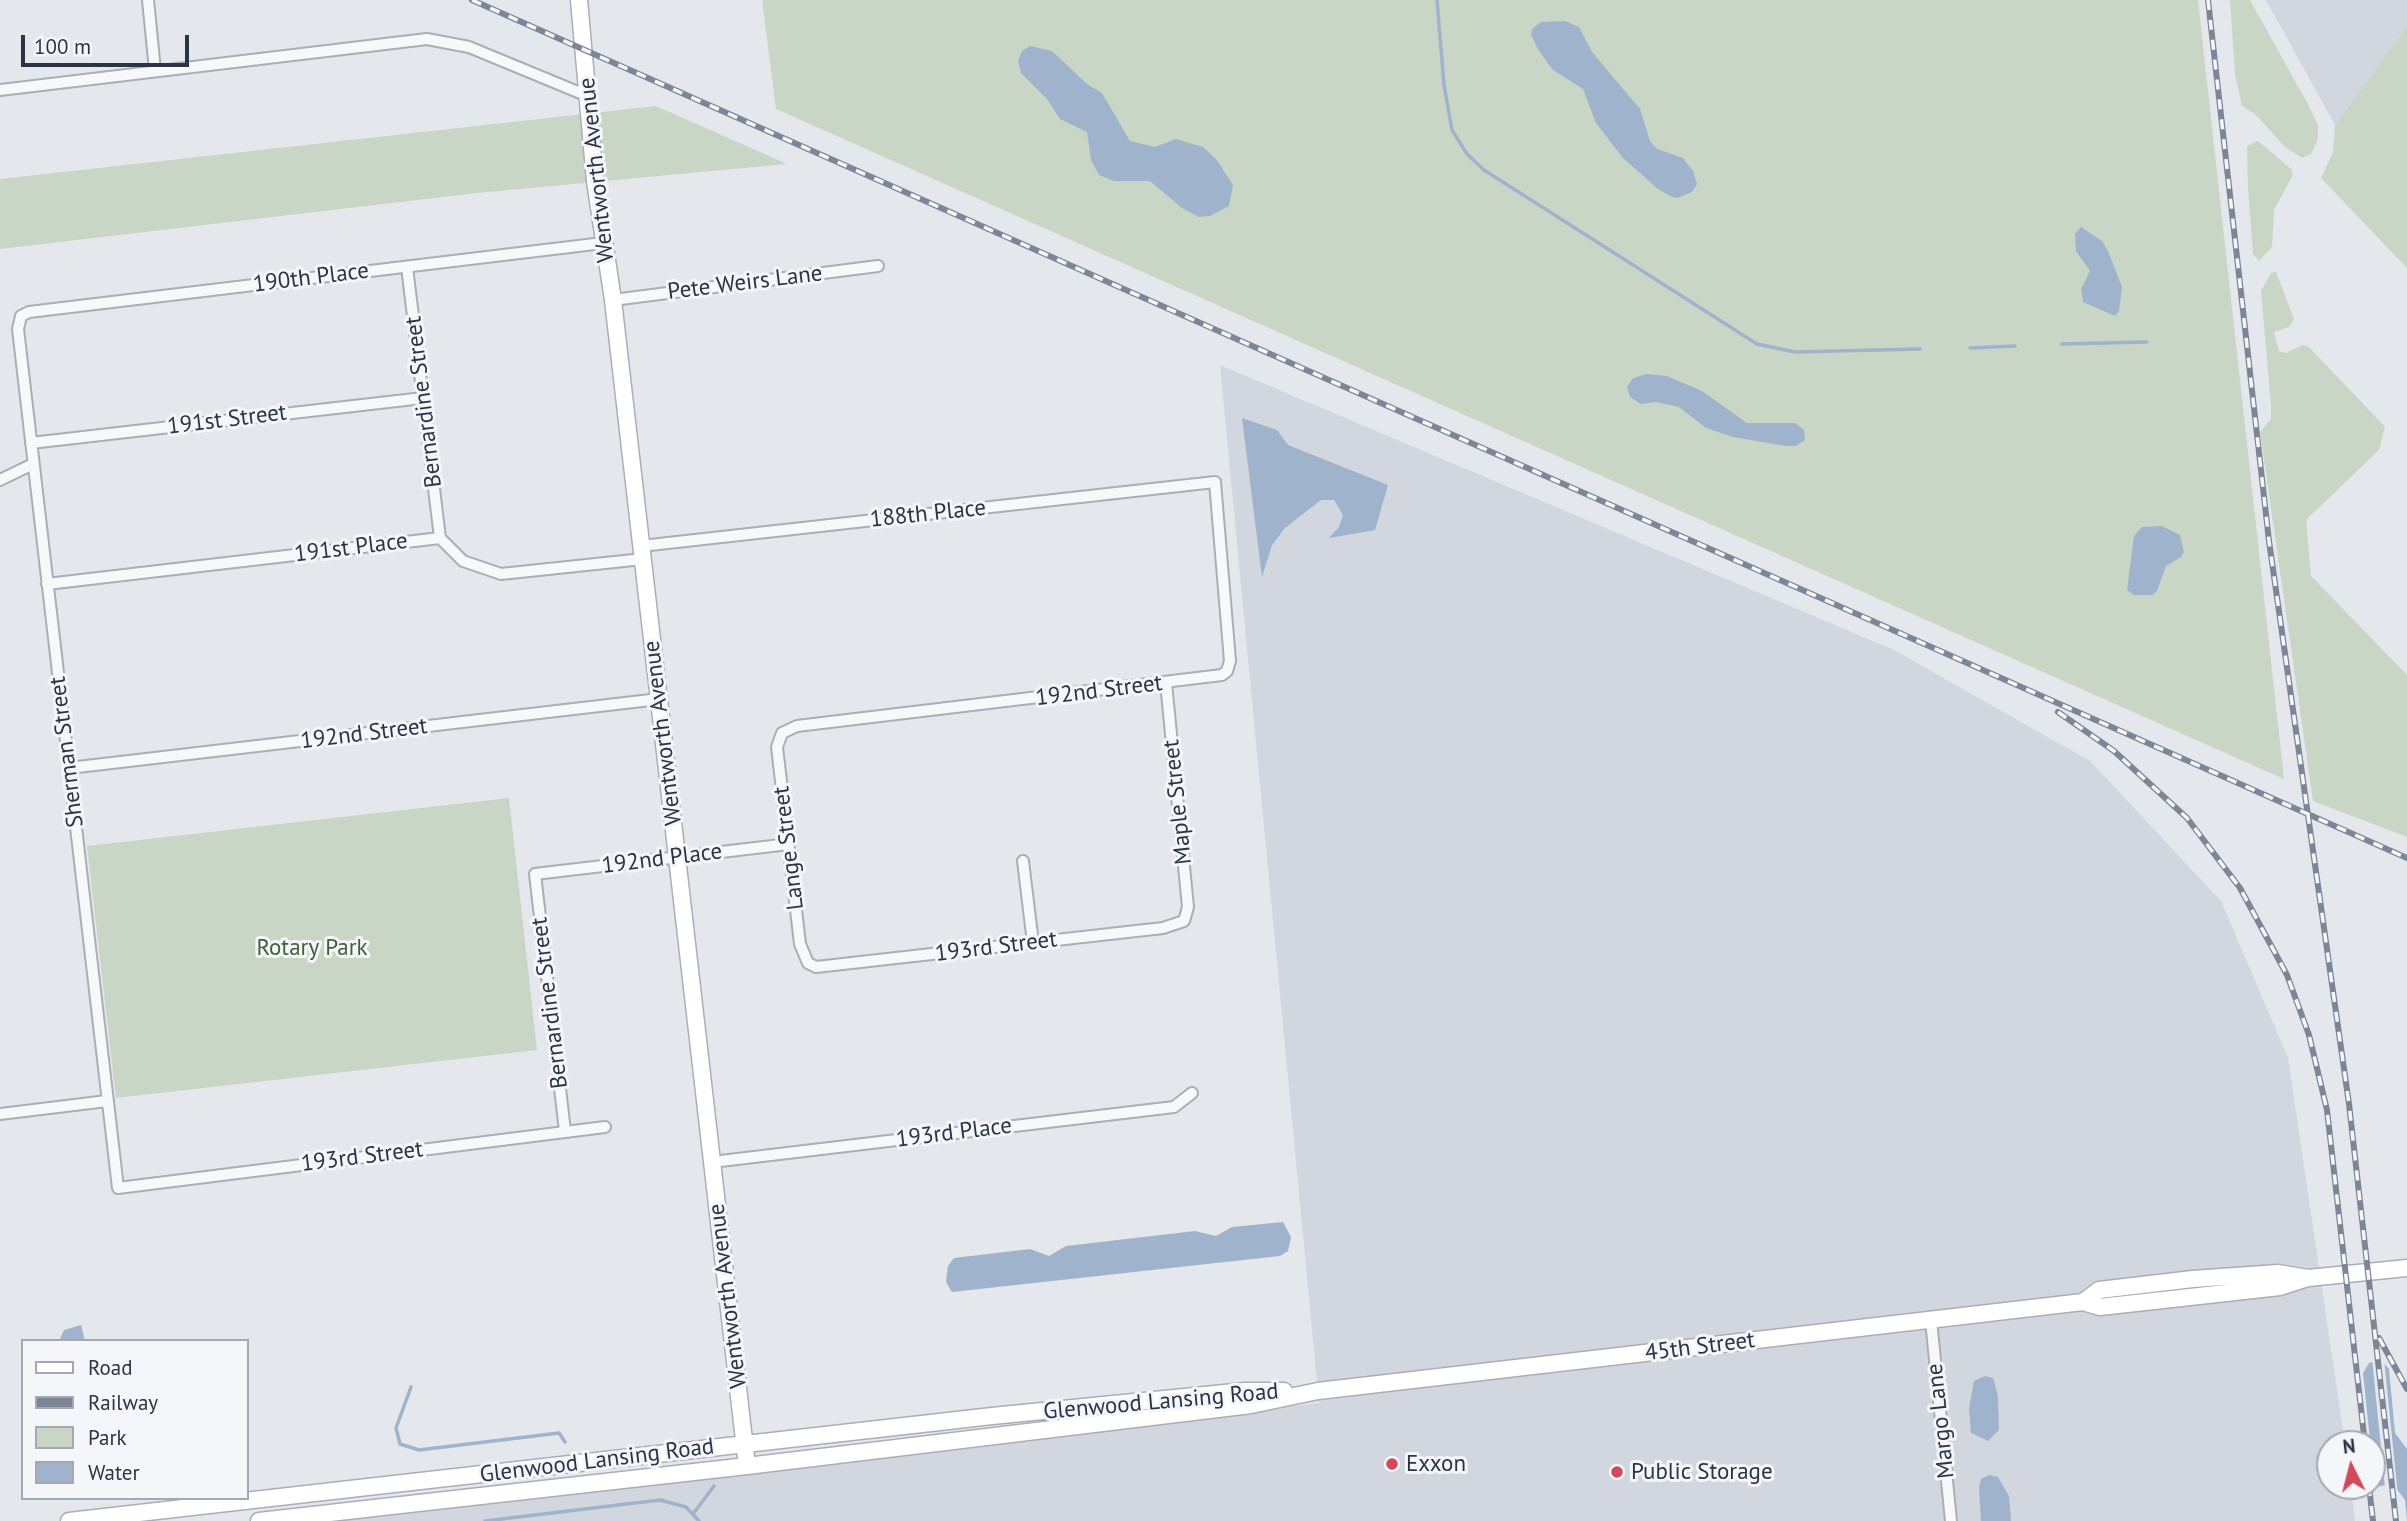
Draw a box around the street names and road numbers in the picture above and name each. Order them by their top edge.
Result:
street label: Wentworth Avenue [574,76,620,264]
street label: 190th Place [251,257,371,299]
street label: Pete Weirs Lane [666,260,824,306]
street label: Bernardine Street [400,315,448,489]
street label: 191st Street [166,399,288,441]
street label: 188th Place [869,494,987,534]
street label: 191st Place [293,527,409,569]
street label: Wentworth Avenue [638,639,688,827]
street label: 192nd Street [1034,670,1164,712]
street label: Sherman Street [44,675,90,829]
street label: 192nd Street [299,713,429,755]
street label: Maple Street [1158,738,1198,866]
street label: Lange Street [768,785,810,911]
street label: 192nd Place [600,838,724,880]
street label: Bernardine Street [526,916,574,1090]
street label: 193rd Street [933,926,1059,968]
street label: 193rd Place [895,1112,1013,1154]
street label: 193rd Street [299,1136,425,1178]
street label: Wentworth Avenue [703,1202,753,1390]
street label: 45th Street [1644,1327,1756,1367]
street label: Margo Lane [1921,1362,1961,1480]
street label: Glenwood Lansing Road [1042,1378,1280,1426]
street label: Glenwood Lansing Road [478,1433,716,1489]

